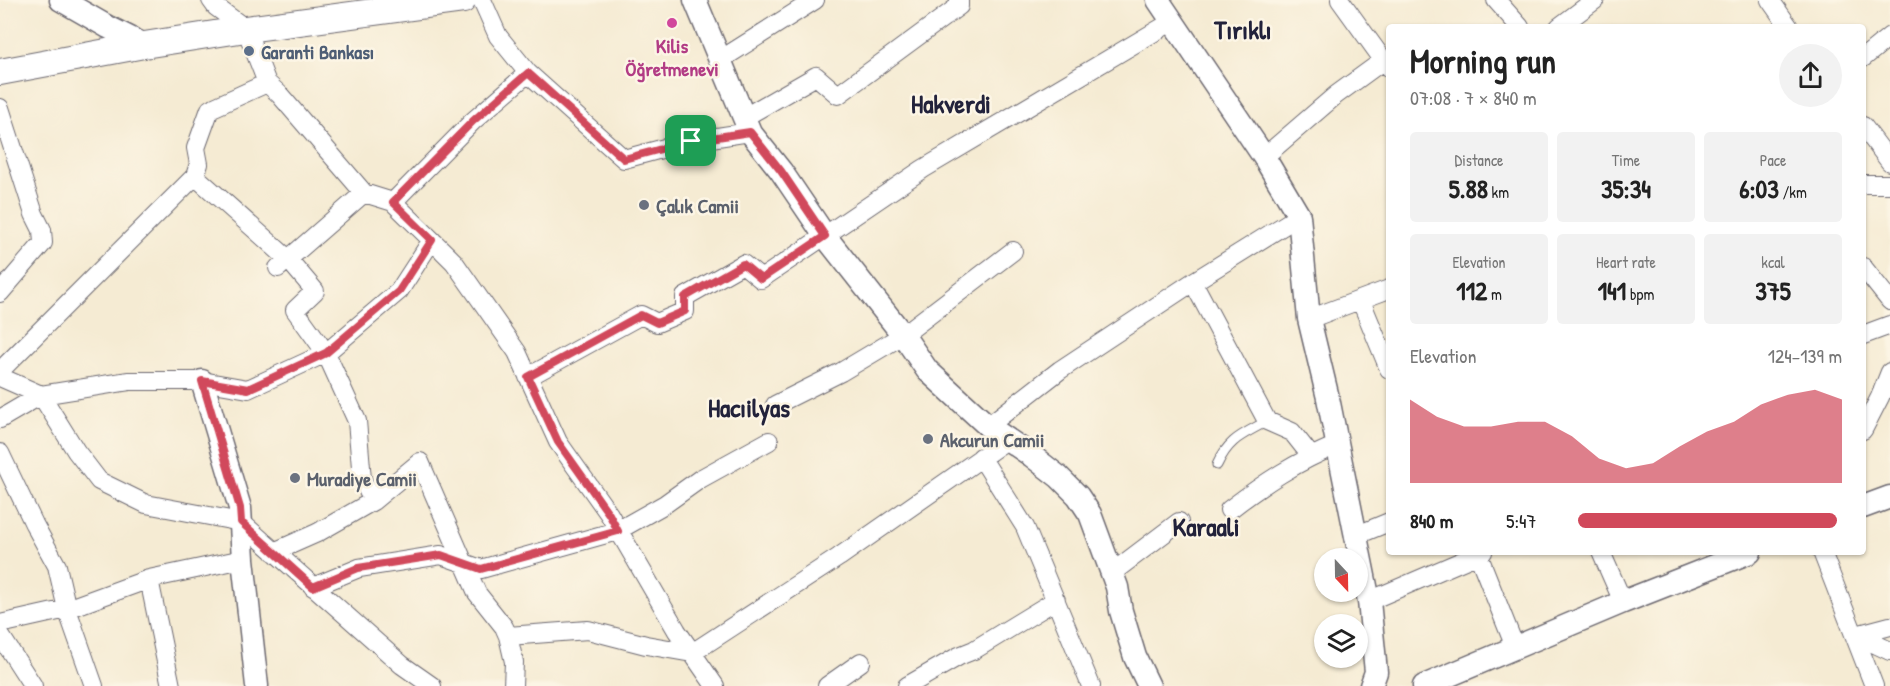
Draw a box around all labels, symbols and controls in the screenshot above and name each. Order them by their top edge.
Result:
district label: Tırıklı [1213,12,1272,47]
marker: Kilis Öğretmenevi [665,16,679,30]
place label: Kilis Öğretmenevi [625,32,719,83]
place label: Garanti Bankası [261,38,374,65]
text: Morning run [1410,39,1556,83]
marker: Garanti Bankası [242,44,256,58]
button: share [1779,44,1842,107]
text: 07:08 · 7 × 840 m [1410,84,1537,111]
district label: Hakverdi [911,86,991,121]
pin [665,115,716,166]
icon: arrive [674,124,707,157]
text: Distance [1455,149,1503,171]
text: Time [1612,149,1640,171]
text: Pace [1760,149,1786,171]
text: 5.88 [1449,171,1488,206]
text: 35:34 [1601,171,1651,206]
text: 6:03 [1739,171,1779,206]
text: km [1488,181,1509,203]
text: /km [1779,181,1807,203]
place label: Çalık Camii [656,192,739,219]
marker: Çalık Camii [637,198,651,212]
text: Elevation [1452,251,1506,273]
text: Heart rate [1596,251,1656,273]
text: kcal [1761,251,1785,273]
text: 112 [1456,273,1487,308]
text: 141 [1598,273,1626,308]
text: 375 [1755,273,1791,308]
text: m [1487,283,1502,305]
text: bpm [1626,283,1654,305]
text: Elevation [1410,342,1476,369]
text: 124–139 m [1768,342,1842,369]
district label: Hacıilyas [708,390,790,426]
place label: Akcurun Camii [940,426,1045,453]
marker: Akcurun Camii [921,432,935,446]
place label: Muradiye Camii [307,465,417,493]
marker: Muradiye Camii [288,471,302,485]
text: 840 m [1410,507,1453,534]
text: 5:47 [1506,507,1537,534]
district label: Karaali [1173,509,1239,544]
north arrow [1314,548,1368,602]
map controls [1314,548,1368,668]
button: layers [1314,614,1368,668]

